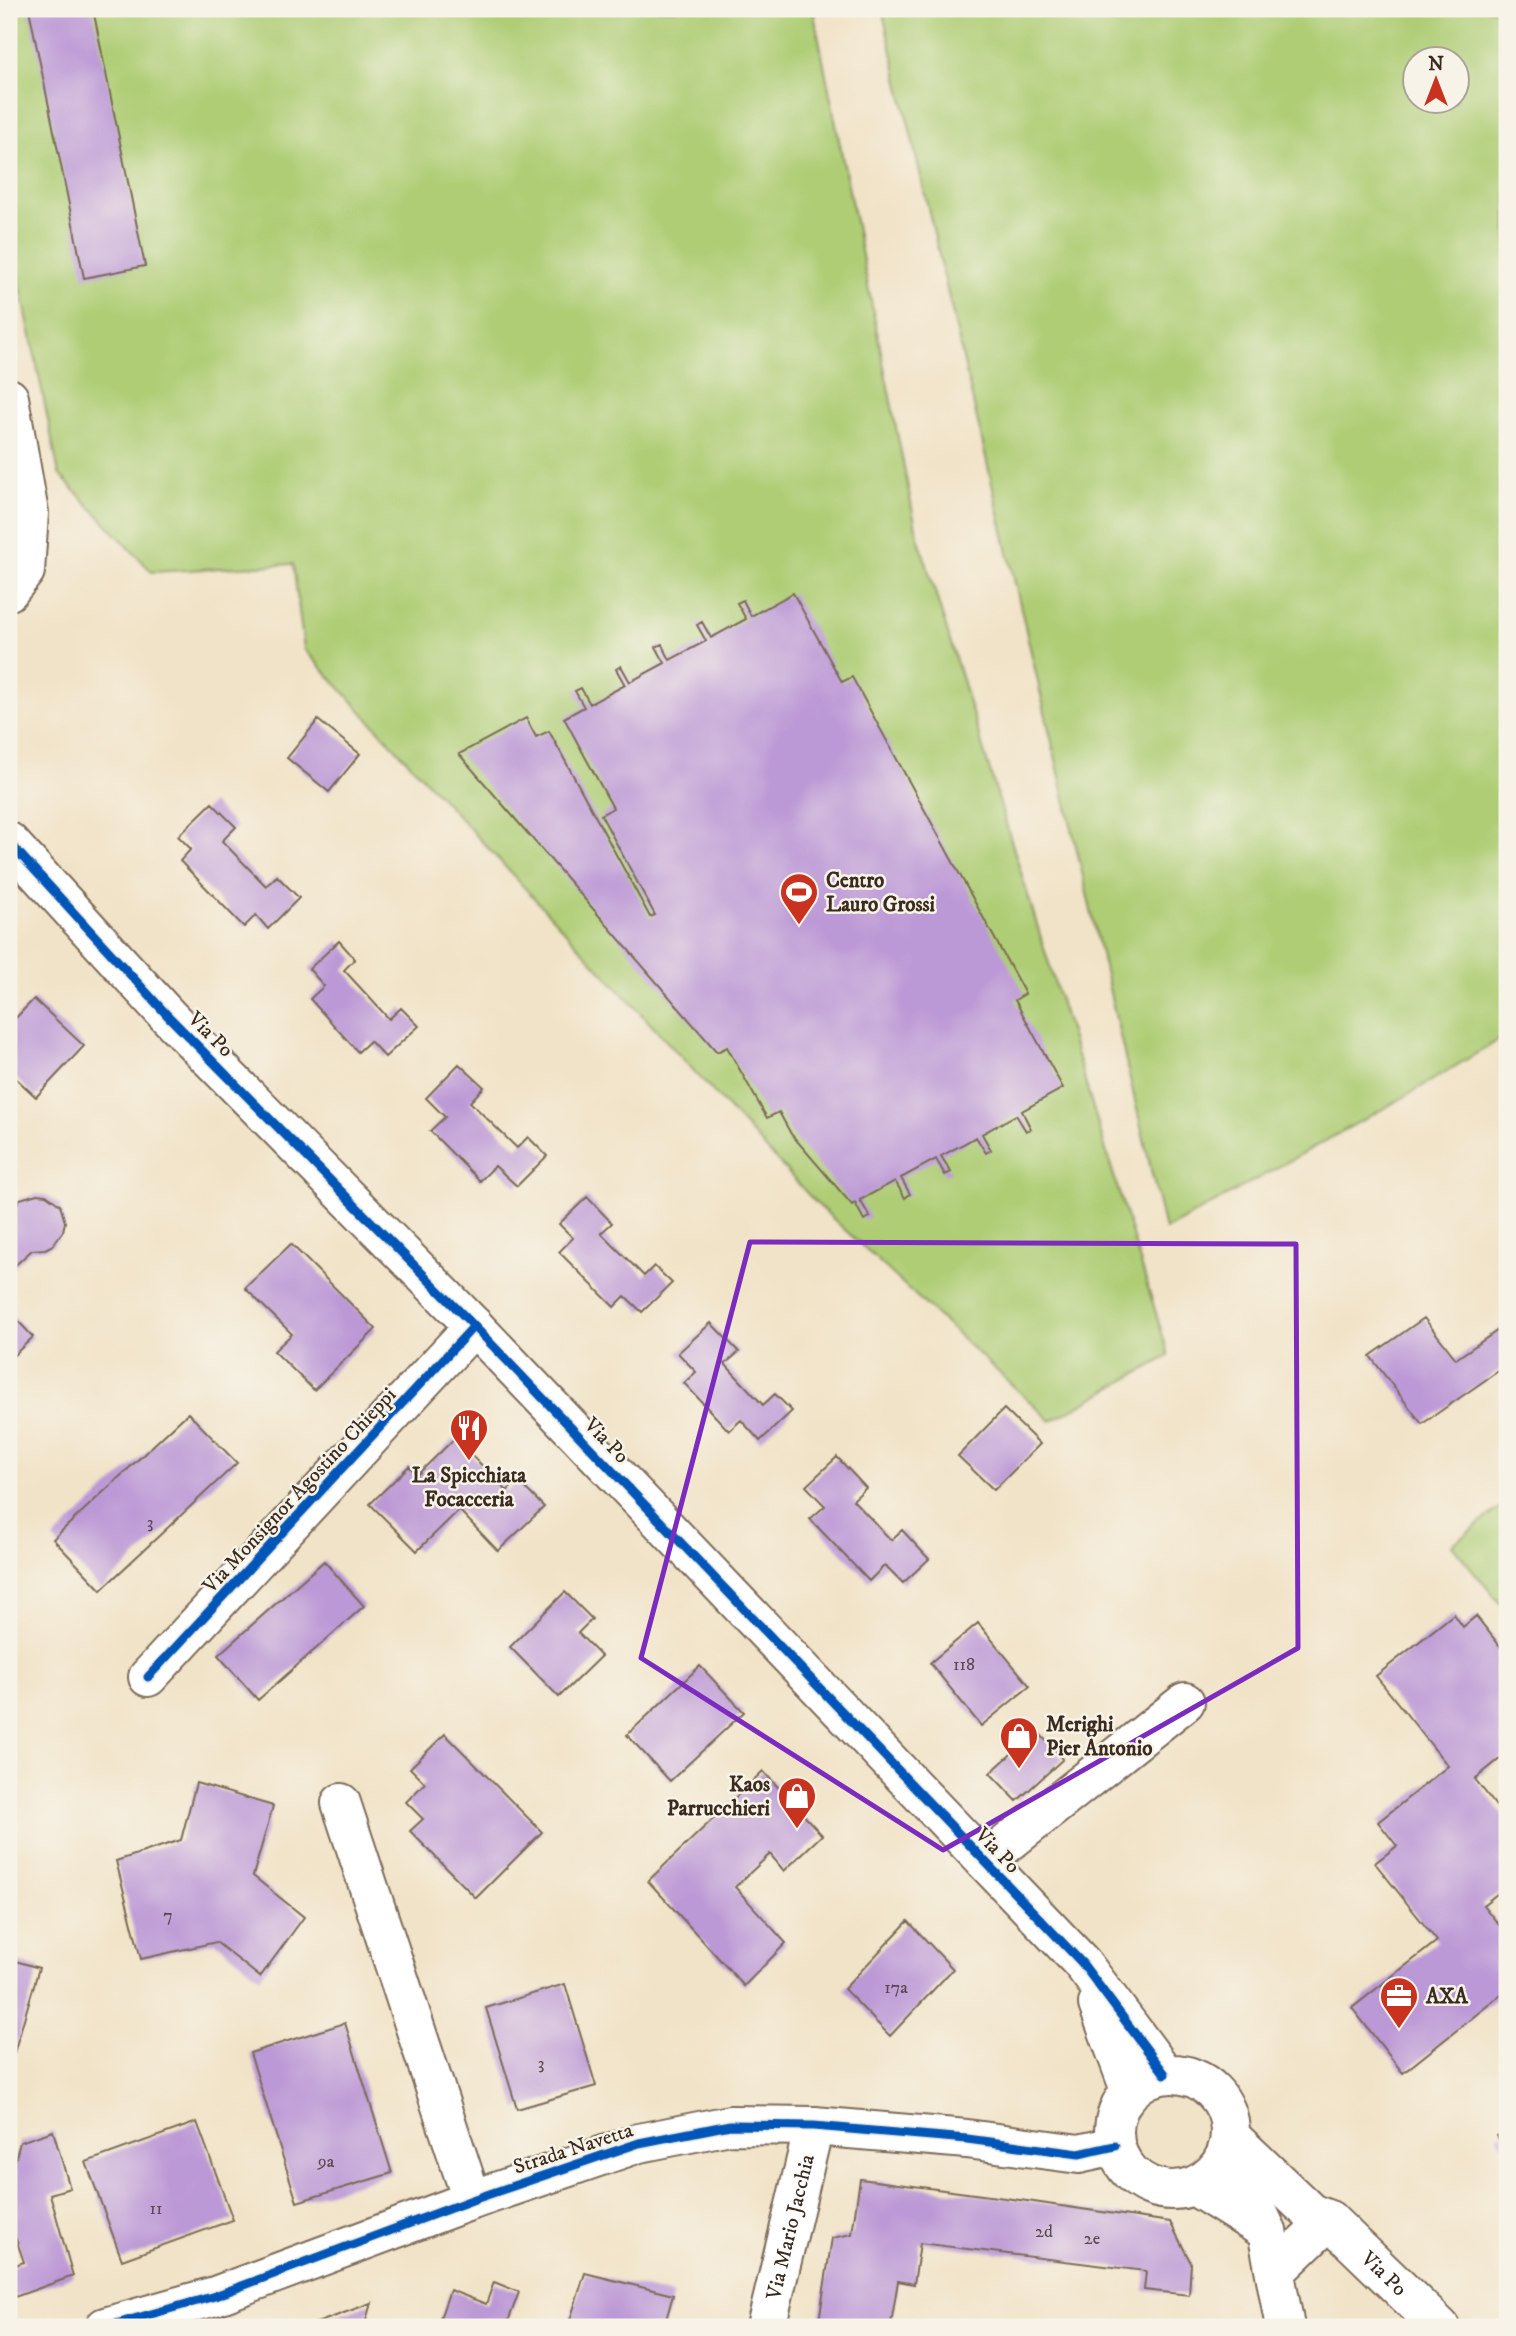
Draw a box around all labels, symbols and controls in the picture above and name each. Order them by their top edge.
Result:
north arrow [1400,46,1470,116]
text: N [1428,53,1444,76]
place label: Centro Lauro Grossi [826,868,935,918]
sports icon: Centro Lauro Grossi [778,871,820,926]
street label: Via Po [181,1006,239,1063]
street label: Via Monsignor Agostino Chieppi [197,1382,402,1600]
restaurant icon: La Spicchiata Focacceria [448,1407,490,1462]
street label: Via Po [577,1412,634,1469]
place label: La Spicchiata Focacceria [412,1463,527,1513]
house number: 3 [147,1512,153,1534]
house number: 118 [953,1654,975,1676]
place label: Merighi Pier Antonio [1046,1712,1152,1762]
shop icon: Merighi Pier Antonio [998,1715,1040,1770]
place label: Kaos Parrucchieri [667,1772,771,1822]
shop icon: Kaos Parrucchieri [776,1775,818,1830]
street label: Via Po [968,1822,1025,1879]
house number: 7 [163,1905,173,1927]
office icon: AXA [1378,1975,1420,2030]
house number: 17a [884,1977,908,1999]
place label: AXA [1425,1984,1469,2010]
house number: 3 [538,2053,544,2075]
street label: Strada Navetta [510,2117,636,2181]
house number: 9a [317,2151,335,2173]
street label: Via Mario Jacchia [761,2152,821,2303]
house number: 11 [149,2198,163,2220]
house number: 2d [1035,2221,1053,2243]
house number: 2e [1084,2228,1100,2250]
street label: Via Po [1354,2245,1412,2302]

